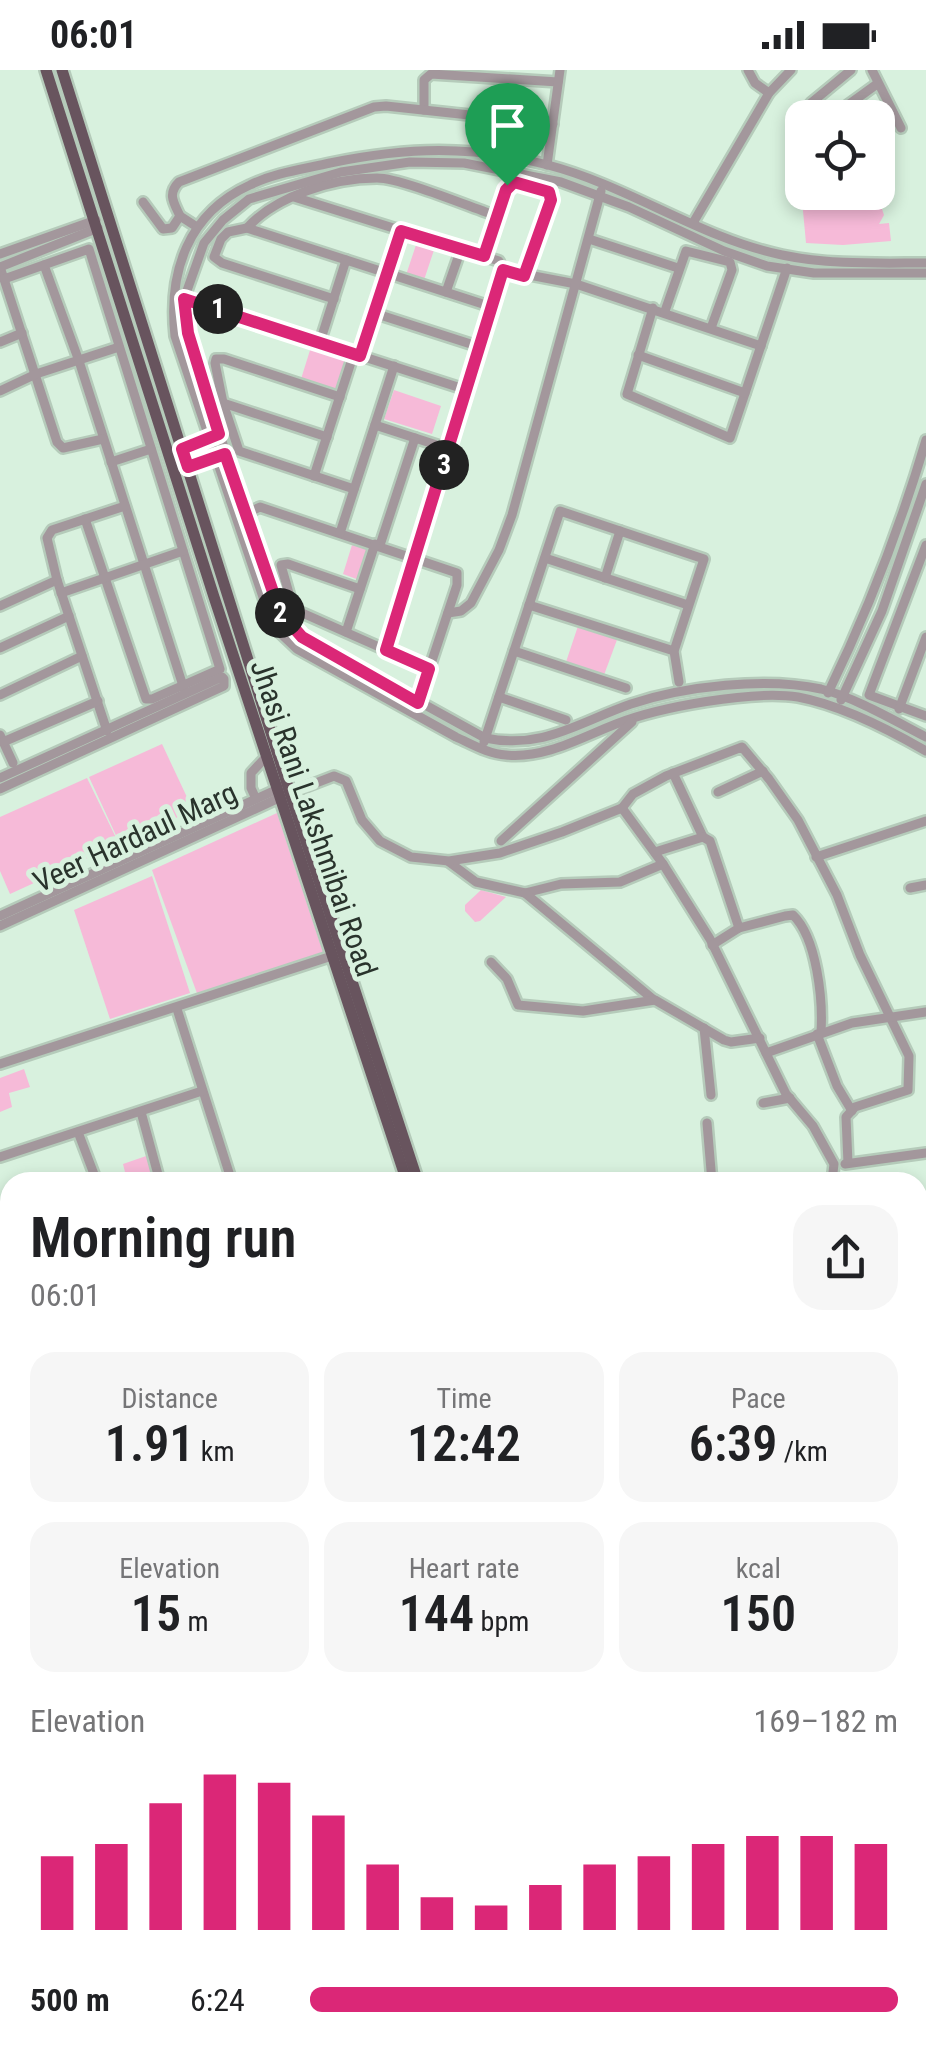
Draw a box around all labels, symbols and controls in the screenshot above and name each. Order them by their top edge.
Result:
text: 06:01 [50,13,137,57]
pin [465,83,550,186]
icon: arrive [480,98,535,153]
map controls [785,100,895,210]
button: locate [785,100,895,210]
pin: 1 [193,284,243,334]
text: 1 [211,292,225,325]
pin: 3 [419,440,469,490]
text: 3 [437,448,451,481]
pin: 2 [255,588,305,638]
text: 2 [273,596,287,629]
street label: Jhasi Rani Lakshmibai Road [243,655,385,981]
street label: Veer Hardaul Marg [28,775,242,899]
button: share [793,1205,898,1310]
text: Morning run [30,1206,296,1270]
text: 06:01 [30,1276,101,1314]
text: Distance [121,1382,218,1415]
text: Time [436,1382,492,1415]
text: Pace [731,1382,786,1415]
text: 1.91 [105,1415,194,1473]
text: 12:42 [407,1415,521,1473]
text: 6:39 [689,1415,777,1473]
text: km [194,1435,235,1468]
text: /km [777,1435,828,1468]
text: Elevation [119,1552,220,1585]
text: Heart rate [409,1552,519,1585]
text: kcal [736,1552,781,1585]
text: 15 [131,1585,181,1643]
text: 144 [399,1585,474,1643]
text: 150 [721,1585,796,1643]
text: m [181,1605,209,1638]
text: bpm [474,1605,529,1638]
text: Elevation [30,1702,145,1740]
text: 169–182 m [753,1702,898,1740]
text: 500 m [30,1981,110,2019]
text: 6:24 [190,1981,245,2019]

